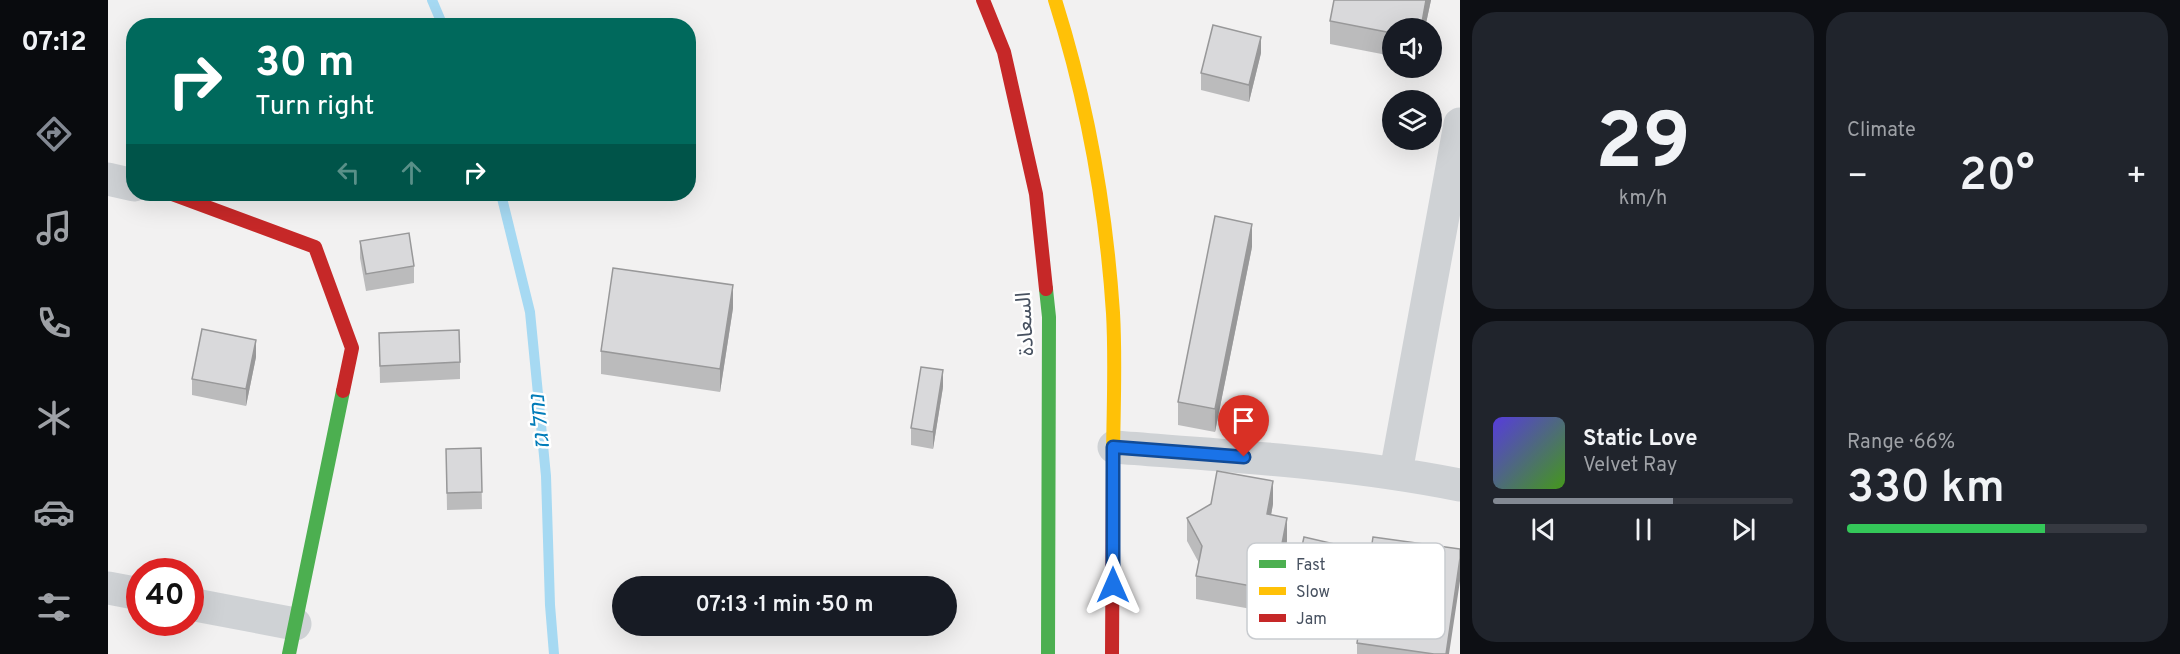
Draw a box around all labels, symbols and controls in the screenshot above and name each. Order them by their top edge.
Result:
map controls [1382,18,1442,150]
button: sound [1382,18,1442,78]
text: 07:12 [21,26,87,60]
text: 30 m [255,38,354,91]
icon: right [156,42,234,120]
text: Turn right [255,90,374,124]
button: layers [1382,90,1442,150]
text: 29 [1595,97,1691,196]
icon: directions [33,113,75,155]
text: Climate [1847,118,1916,144]
text: 20° [1959,149,2035,206]
icon: left [332,156,365,189]
icon: ahead [395,156,428,189]
icon: right [458,156,491,189]
text: − [1847,157,1868,199]
text: + [2126,157,2147,199]
text: km/h [1619,186,1667,212]
icon: music [33,207,75,249]
street label: السعادة [1011,291,1041,357]
icon: phone [33,302,75,344]
water label: נחל גז [525,392,557,451]
pin [1218,395,1269,457]
icon: climate [33,397,75,439]
icon: arrive [1227,404,1260,437]
text: Static Love [1583,426,1697,453]
text: Range · 66% [1847,430,1955,456]
text: Velvet Ray [1583,453,1677,479]
text: 330 km [1847,461,2005,518]
icon: car [33,491,75,533]
icon: previous [1527,513,1560,546]
icon: pause [1627,513,1660,546]
icon: next [1727,513,1760,546]
legend [1247,543,1445,639]
position arrow [1081,553,1145,617]
text: Fast [1296,556,1326,576]
speed limit sign: 40 [126,558,204,636]
text: Slow [1296,583,1330,603]
icon: filters [33,586,75,628]
text: 07:13 · 1 min · 50 m [696,592,873,619]
text: Jam [1296,610,1327,630]

